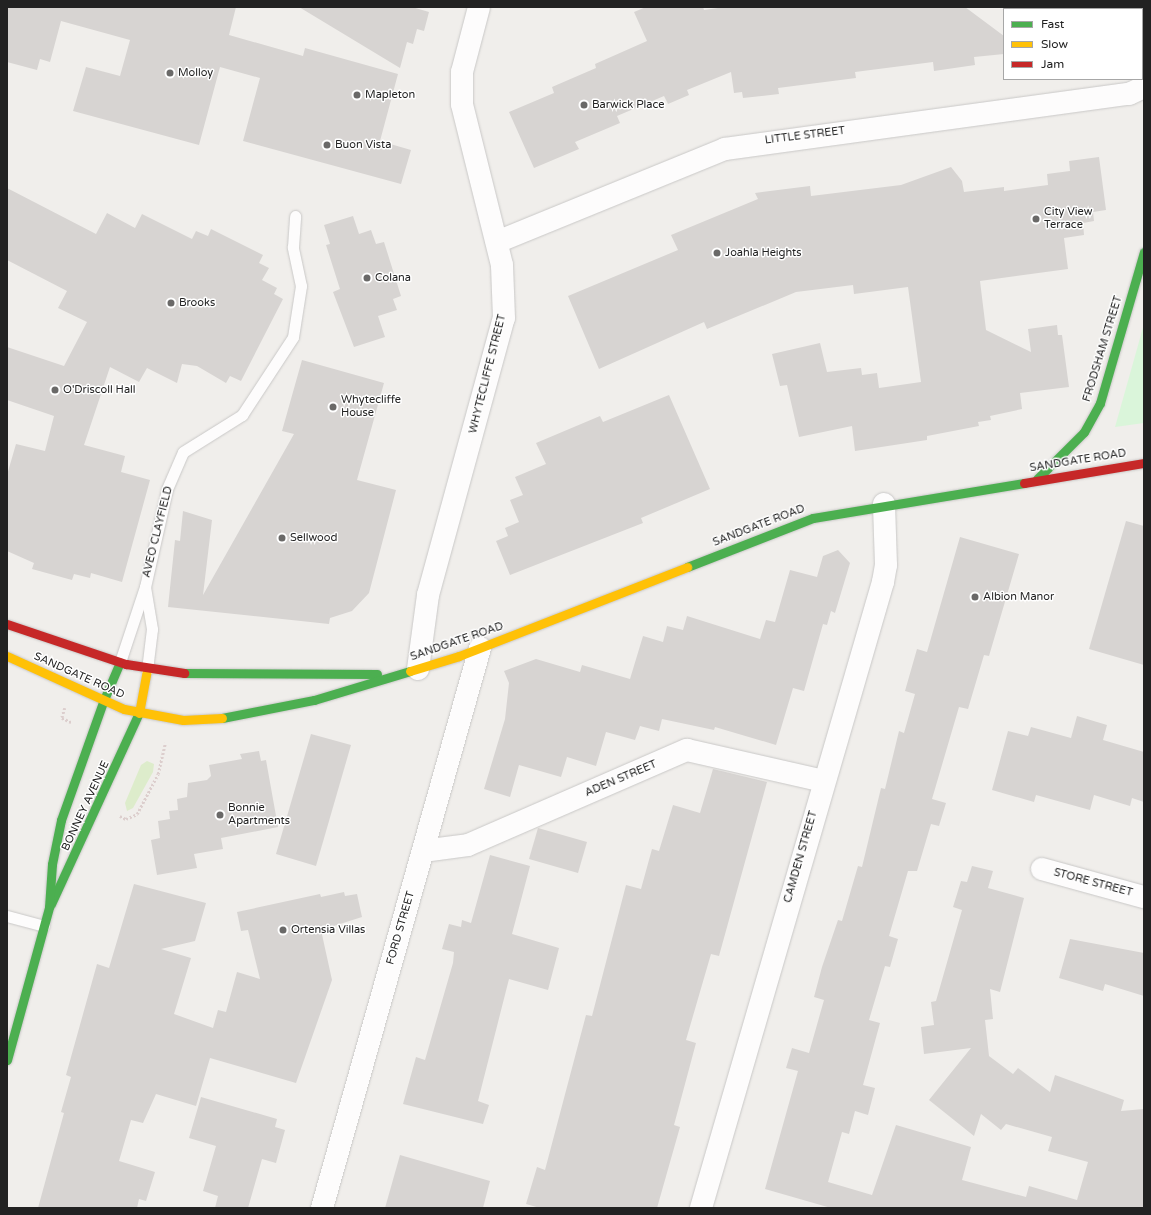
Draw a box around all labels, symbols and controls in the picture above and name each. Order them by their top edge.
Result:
legend [1003,8,1143,80]
text: Fast [1041,17,1064,31]
text: Slow [1041,37,1068,51]
text: Jam [1041,57,1064,71]
place label: Molloy [178,66,213,80]
marker: Molloy [165,68,175,78]
place label: Mapleton [365,88,415,102]
marker: Mapleton [352,90,362,100]
place label: Barwick Place [592,98,664,112]
marker: Barwick Place [579,100,589,110]
street label: LITTLE STREET [764,125,846,147]
place label: Buon Vista [335,138,391,152]
marker: Buon Vista [322,140,332,150]
place label: City View Terrace [1044,206,1092,232]
marker: City View Terrace [1031,214,1041,224]
place label: Joahla Heights [725,246,802,260]
marker: Joahla Heights [712,248,722,258]
place label: Colana [375,271,411,285]
marker: Colana [362,273,372,283]
street label: FRODSHAM STREET [1081,294,1125,404]
place label: Brooks [179,296,215,310]
marker: Brooks [166,298,176,308]
street label: WHYTECLIFFE STREET [467,313,509,435]
place label: O'Driscoll Hall [63,383,136,397]
marker: O'Driscoll Hall [50,385,60,395]
place label: Whytecliffe House [341,394,401,420]
marker: Whytecliffe House [328,402,338,412]
street label: SANDGATE ROAD [1029,447,1127,475]
street label: AVEO CLAYFIELD [140,485,176,579]
street label: SANDGATE ROAD [711,502,807,550]
place label: Sellwood [290,531,337,545]
marker: Sellwood [277,533,287,543]
place label: Albion Manor [983,590,1054,604]
marker: Albion Manor [970,592,980,602]
street label: SANDGATE ROAD [409,620,505,664]
street label: SANDGATE ROAD [32,650,126,702]
street label: ADEN STREET [583,758,659,800]
street label: BONNEY AVENUE [59,759,113,853]
place label: Bonnie Apartments [228,802,290,828]
street label: CAMDEN STREET [782,809,820,905]
marker: Bonnie Apartments [215,810,225,820]
street label: STORE STREET [1052,866,1134,900]
street label: FORD STREET [384,890,418,966]
place label: Ortensia Villas [291,923,365,937]
marker: Ortensia Villas [278,925,288,935]

